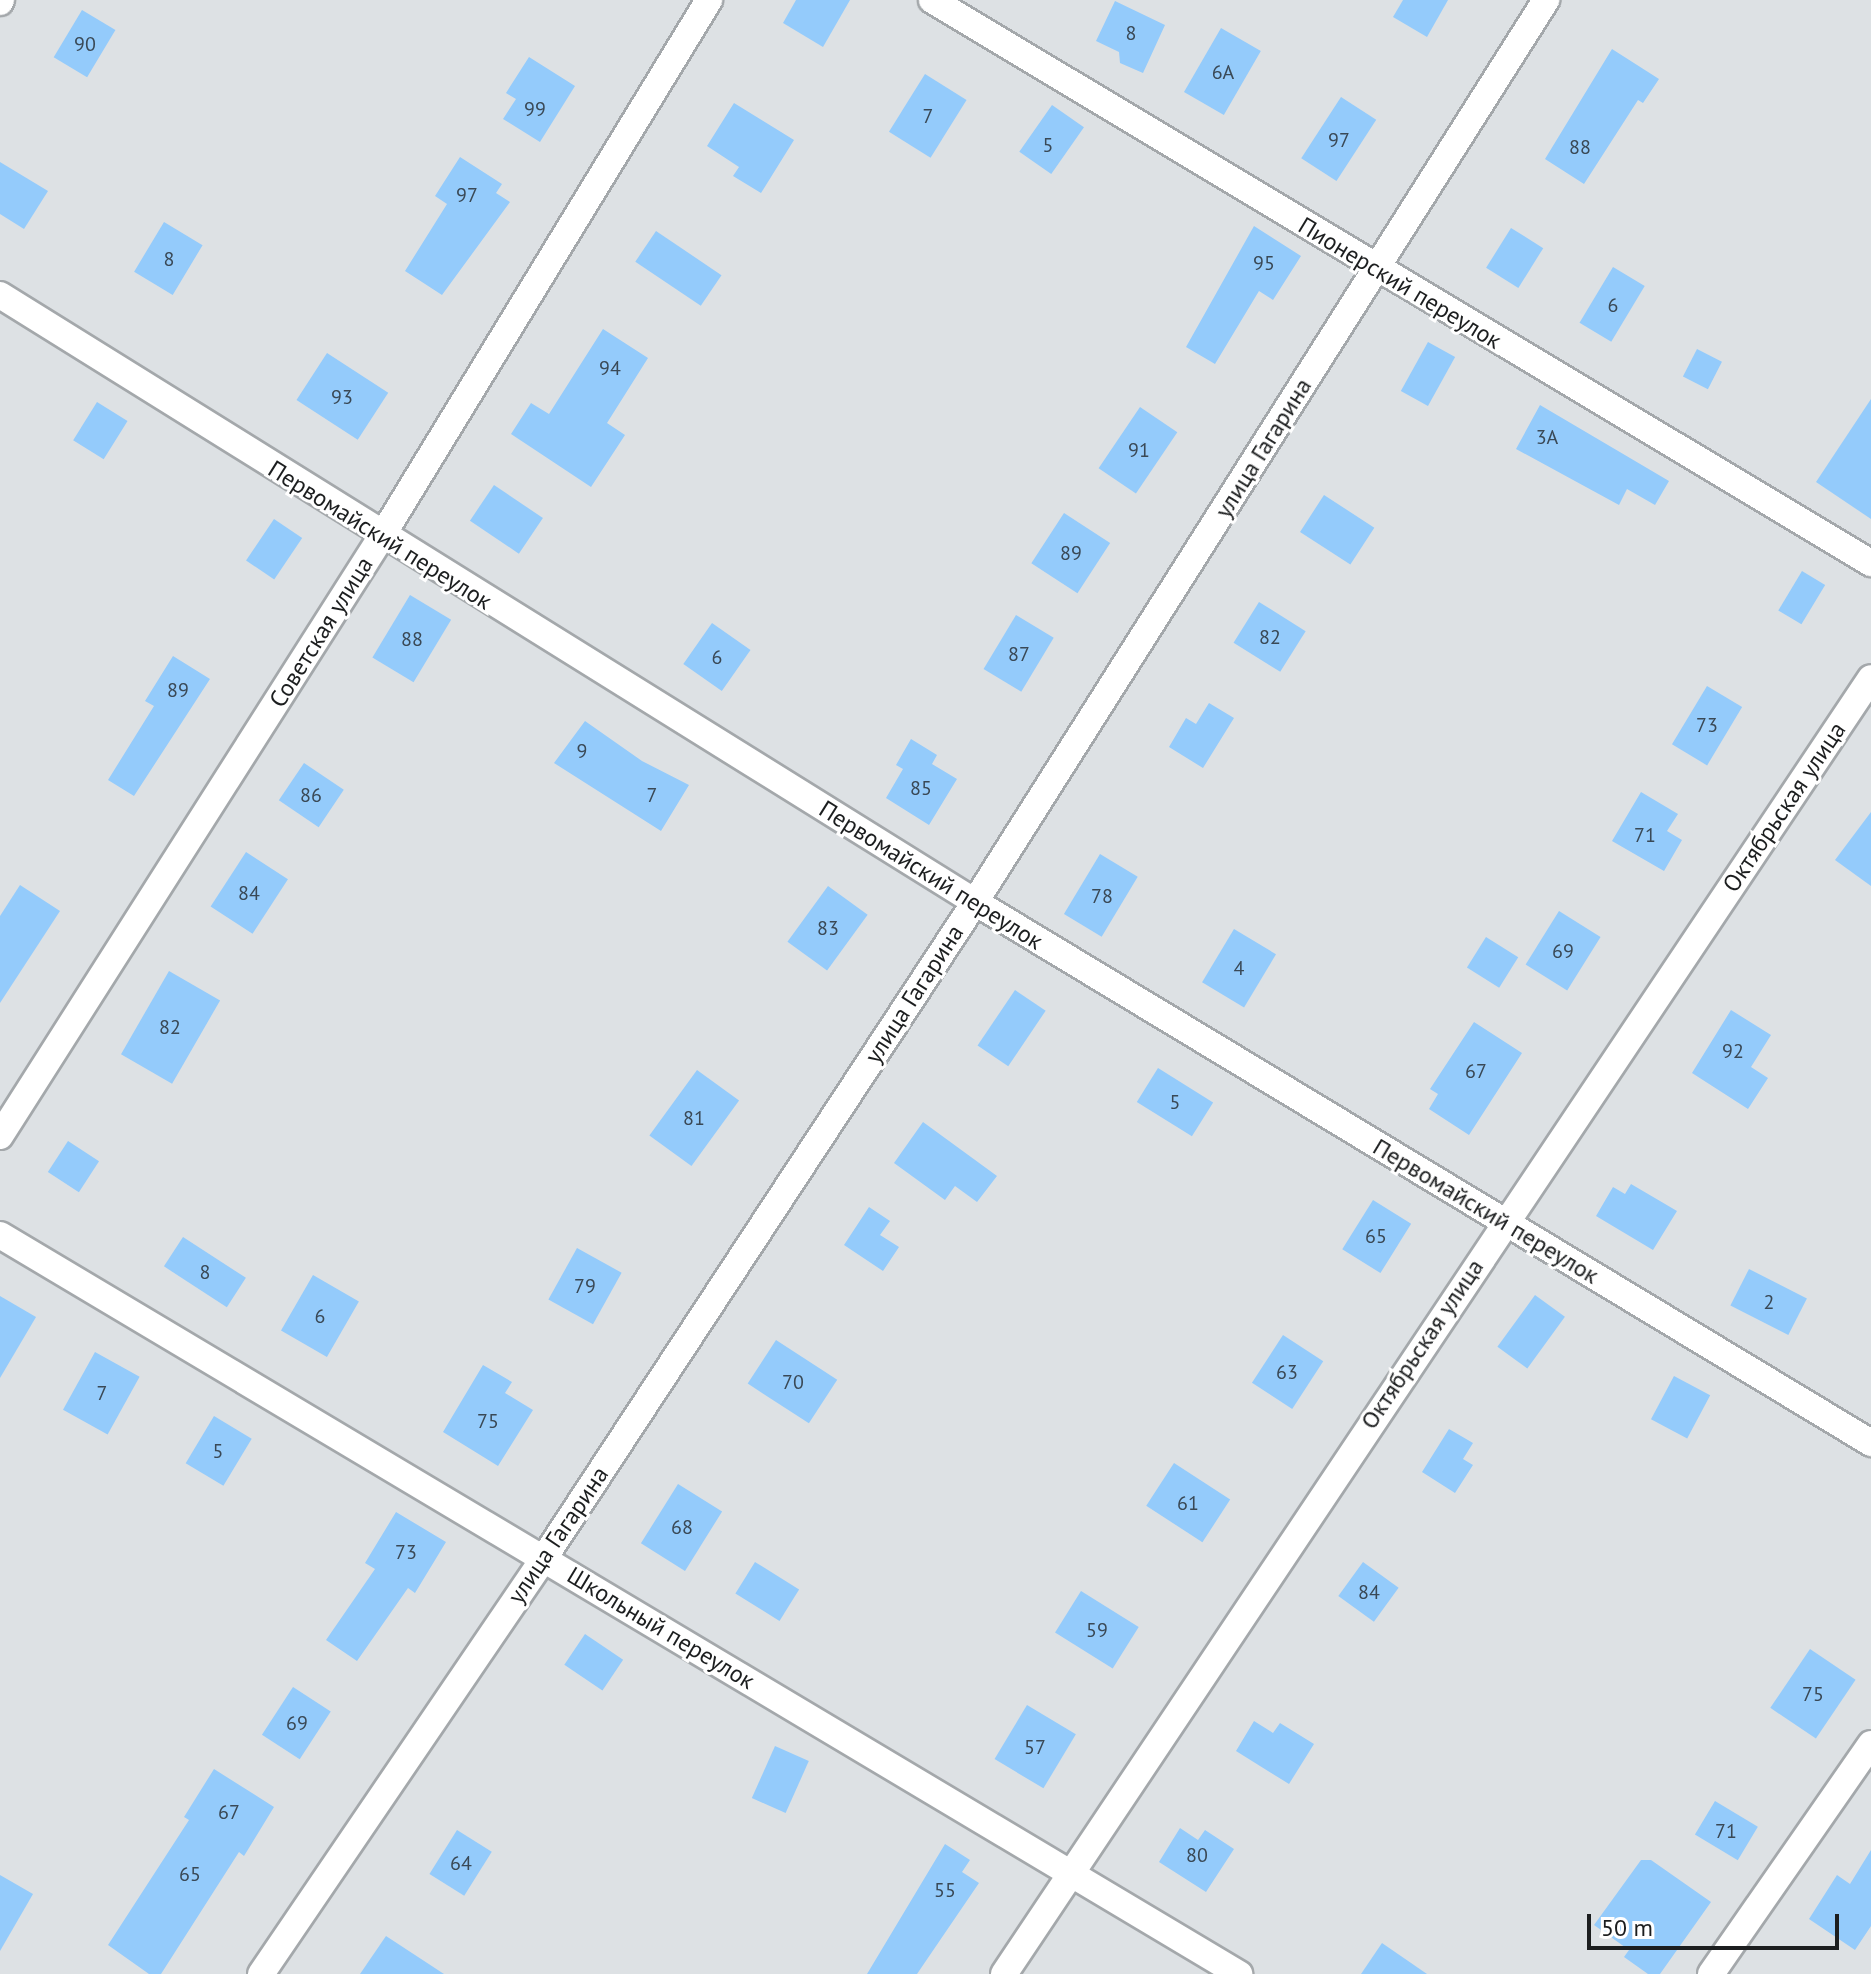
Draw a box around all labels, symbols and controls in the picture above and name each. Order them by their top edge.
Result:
house number: 8 [1126,21,1136,45]
house number: 90 [74,32,96,56]
house number: 6А [1212,60,1234,84]
house number: 99 [524,97,546,121]
house number: 7 [923,104,933,128]
house number: 97 [1328,128,1350,152]
house number: 5 [1043,133,1053,157]
house number: 88 [1569,135,1591,159]
house number: 97 [456,183,478,207]
street label: Пионерский переулок [1293,211,1507,355]
house number: 8 [164,247,174,271]
house number: 95 [1253,251,1275,275]
house number: 6 [1608,293,1618,317]
house number: 94 [599,356,621,380]
street label: улица Гагарина [1209,373,1317,523]
house number: 93 [331,385,353,409]
house number: 3А [1536,425,1558,449]
house number: 91 [1128,438,1150,462]
street label: Первомайский переулок [263,454,497,616]
house number: 89 [1060,541,1082,565]
street label: Советская улица [263,551,379,713]
house number: 82 [1259,625,1281,649]
house number: 88 [401,627,423,651]
house number: 87 [1008,642,1030,666]
house number: 6 [712,645,722,669]
house number: 89 [167,678,189,702]
house number: 73 [1696,713,1718,737]
street label: Октябрьская улица [1717,717,1851,897]
house number: 9 [577,739,587,763]
house number: 85 [910,776,932,800]
house number: 86 [300,783,322,807]
house number: 7 [647,783,657,807]
street label: Первомайский переулок [814,794,1048,956]
house number: 71 [1634,823,1656,847]
house number: 84 [238,881,260,905]
house number: 78 [1091,884,1113,908]
house number: 83 [817,916,839,940]
street label: улица Гагарина [859,919,969,1069]
house number: 69 [1552,939,1574,963]
house number: 4 [1234,956,1244,980]
house number: 82 [159,1015,181,1039]
house number: 92 [1722,1039,1744,1063]
house number: 67 [1465,1059,1487,1083]
house number: 5 [1170,1090,1180,1114]
house number: 81 [683,1106,705,1130]
street label: Первомайский переулок [1368,1132,1604,1290]
house number: 65 [1365,1224,1387,1248]
street label: Октябрьская улица [1355,1254,1489,1434]
house number: 8 [200,1260,210,1284]
house number: 79 [574,1274,596,1298]
house number: 2 [1764,1290,1774,1314]
house number: 6 [315,1304,325,1328]
house number: 63 [1276,1360,1298,1384]
house number: 70 [782,1370,804,1394]
house number: 7 [97,1381,107,1405]
house number: 75 [477,1409,499,1433]
house number: 5 [213,1439,223,1463]
street label: улица Гагарина [502,1461,614,1609]
house number: 61 [1177,1491,1199,1515]
house number: 68 [671,1515,693,1539]
house number: 73 [395,1540,417,1564]
street label: Школьный переулок [562,1561,760,1695]
house number: 84 [1358,1580,1380,1604]
house number: 59 [1086,1618,1108,1642]
house number: 75 [1802,1682,1824,1706]
house number: 69 [286,1711,308,1735]
house number: 57 [1024,1735,1046,1759]
house number: 67 [218,1800,240,1824]
house number: 71 [1715,1819,1737,1843]
house number: 80 [1186,1843,1208,1867]
house number: 64 [450,1851,472,1875]
house number: 65 [179,1862,201,1886]
house number: 55 [934,1878,956,1902]
scale bar [1591,1898,1843,1948]
text: 50 m [1601,1912,1653,1943]

